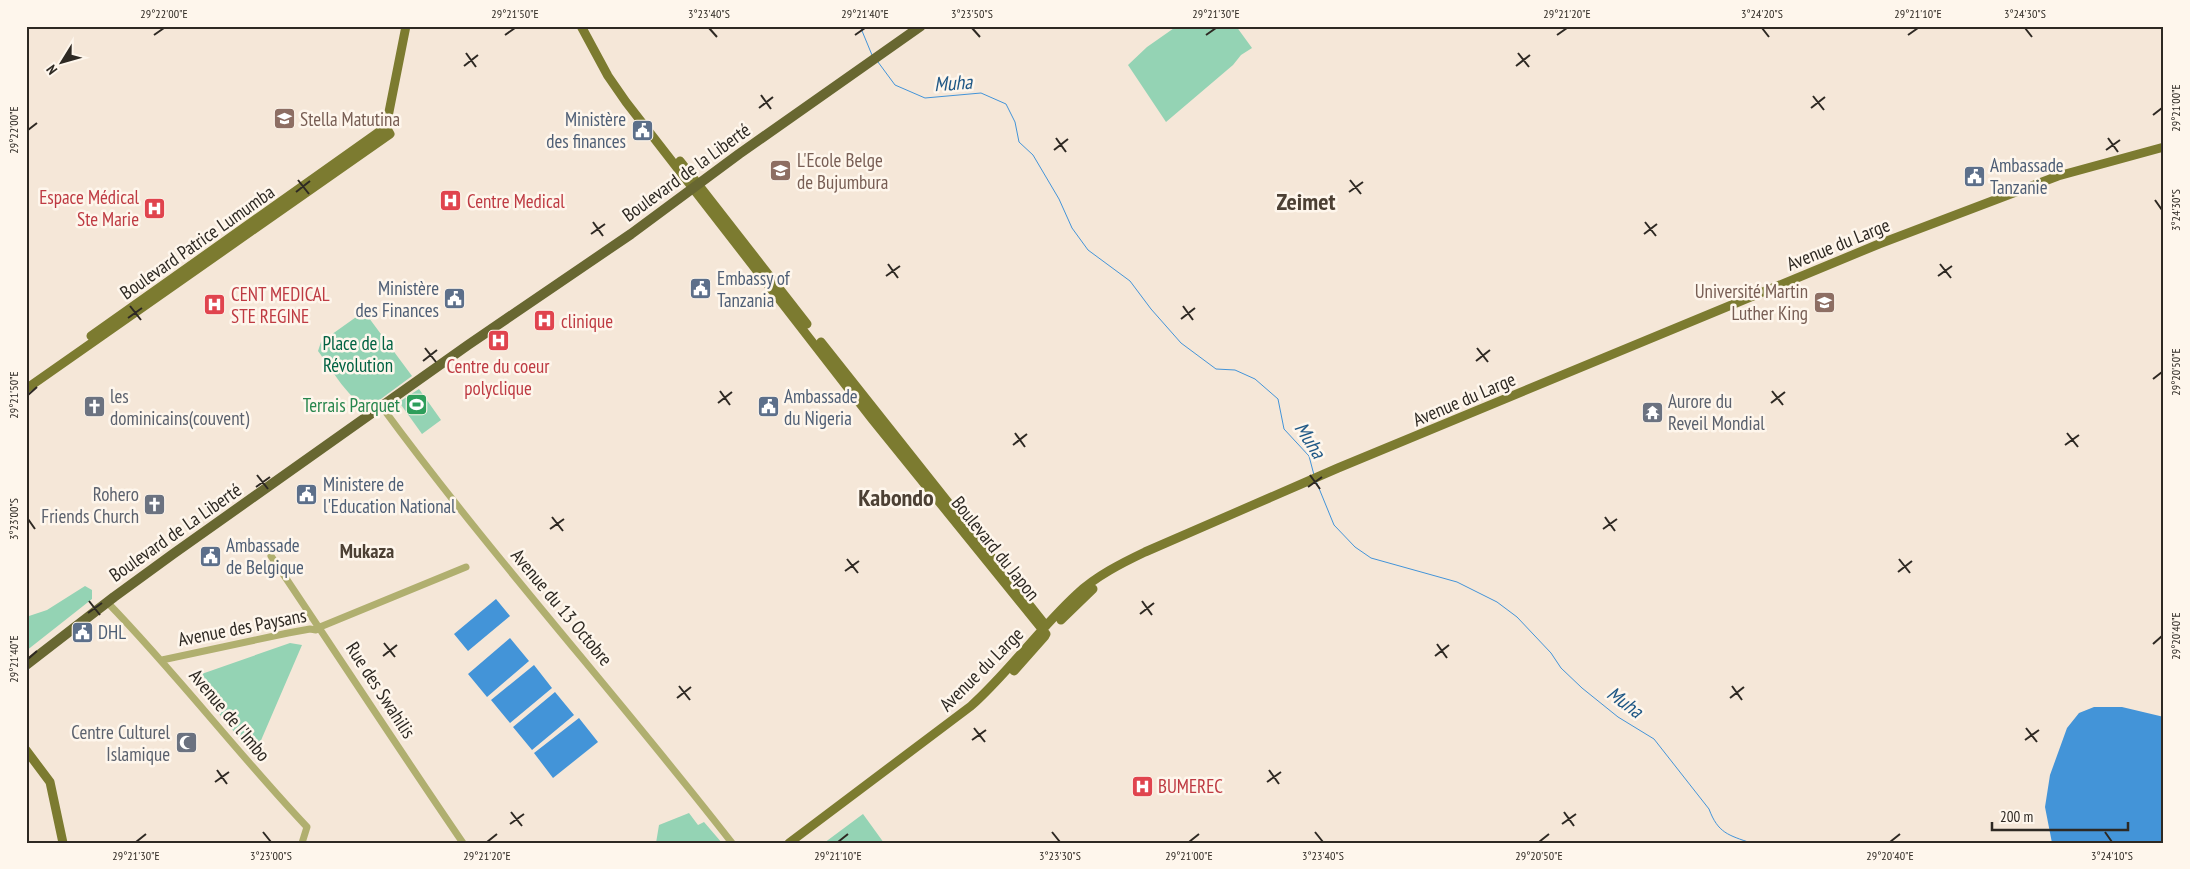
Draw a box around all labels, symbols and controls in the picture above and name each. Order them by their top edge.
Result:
text: 29°22'00"E [140,6,188,21]
text: 29°21'50"E [491,6,539,21]
text: 3°23'40"S [688,6,730,21]
text: 29°21'40"E [841,6,889,21]
text: 3°23'50"S [951,6,993,21]
text: 29°21'30"E [1192,6,1240,21]
text: 29°21'20"E [1543,6,1591,21]
text: 3°24'20"S [1741,6,1783,21]
text: 29°21'10"E [1894,6,1942,21]
text: 3°24'30"S [2004,6,2046,21]
north arrow [38,38,88,88]
text: N [42,61,61,78]
water label: Muha [933,69,974,97]
text: 29°21'00"E [2168,84,2183,132]
text: 29°22'00"E [6,106,21,154]
school or university icon: Stella Matutina [272,107,296,131]
place label: Stella Matutina [300,107,400,131]
place label: Ministère des finances [546,107,626,153]
street label: Boulevard de la Liberté [617,117,755,227]
public building icon: Ministère des finances [630,118,654,142]
place label: L'Ecole Belge de Bujumbura [797,148,888,194]
place label: Ambassade Tanzanie [1990,153,2064,199]
school or university icon: L'Ecole Belge de Bujumbura [769,159,793,183]
public building icon: Ambassade Tanzanie [1962,164,1986,188]
street label: Boulevard Patrice Lumumba [115,180,279,304]
place label: Espace Médical Ste Marie [39,185,140,231]
district label: Zeimet [1277,186,1335,217]
hospital icon: Centre Medical [439,189,463,213]
place label: Centre Medical [467,189,565,213]
text: 3°24'30"S [2168,189,2183,231]
hospital icon: Espace Médical Ste Marie [143,196,167,220]
street label: Avenue du Large [1783,212,1893,276]
place label: Embassy of Tanzania [717,266,791,312]
place label: Ministère des Finances [356,276,439,322]
public building icon: Embassy of Tanzania [689,277,713,301]
place label: Université Martin Luther King [1695,279,1808,325]
place label: CENT MEDICAL STE REGINE [231,282,330,328]
public building icon: Ministère des Finances [443,287,467,311]
school or university icon: Université Martin Luther King [1812,290,1836,314]
hospital icon: CENT MEDICAL STE REGINE [203,293,227,317]
hospital icon: clinique [533,309,557,333]
place label: clinique [561,309,613,333]
hospital icon: Centre du coeur polyclique [486,328,510,352]
park label: Place de la Révolution [322,331,394,377]
text: 29°20'50"E [2168,348,2183,396]
place label: Centre du coeur polyclique [446,354,550,400]
street label: Avenue du Large [1409,367,1519,431]
text: 29°21'50"E [6,371,21,419]
place label: les dominicains(couvent) [110,384,250,430]
place label: Ambassade du Nigeria [784,384,858,430]
place label: Aurore du Reveil Mondial [1668,389,1765,435]
place label: Terrais Parquet [303,393,401,417]
sports icon: Terrais Parquet [404,393,428,417]
church icon: les dominicains(couvent) [82,395,106,419]
public building icon: Ambassade du Nigeria [756,395,780,419]
temple icon: Aurore du Reveil Mondial [1640,400,1664,424]
water label: Muha [1289,417,1332,464]
place label: Ministere de l'Education National [323,472,456,518]
street label: Boulevard de La Liberté [104,477,246,587]
place label: Rohero Friends Church [41,482,139,528]
district label: Kabondo [858,482,934,513]
public building icon: Ministere de l'Education National [295,483,319,507]
street label: Boulevard du Japon [947,491,1045,605]
church icon: Rohero Friends Church [143,493,167,517]
text: 3°23'00"S [6,498,21,540]
place label: Ambassade de Belgique [226,533,304,579]
district label: Mukaza [340,538,394,564]
public building icon: Ambassade de Belgique [198,544,222,568]
street label: Avenue du 13 Octobre [506,544,618,671]
street label: Avenue des Paysans [176,603,308,651]
text: 29°20'40"E [2168,612,2183,660]
public building icon: DHL [70,620,94,644]
place label: DHL [98,620,126,644]
street label: Avenue du Large [934,622,1028,716]
text: 29°21'40"E [6,635,21,683]
street label: Rue des Swahilis [341,637,421,743]
street label: Avenue de l'Imbo [184,664,276,766]
water label: Muha [1602,680,1649,724]
place label: Centre Culturel Islamique [71,720,171,766]
mosque icon: Centre Culturel Islamique [174,731,198,755]
hospital icon: BUMEREC [1130,774,1154,798]
place label: BUMEREC [1158,774,1223,798]
scale bar [1992,799,2129,831]
text: 200 m [2000,807,2033,826]
text: 29°21'30"E [112,848,160,863]
text: 3°23'00"S [250,848,292,863]
text: 29°21'20"E [463,848,511,863]
text: 29°21'10"E [814,848,862,863]
text: 3°23'30"S [1039,848,1081,863]
text: 29°21'00"E [1165,848,1213,863]
text: 3°23'40"S [1302,848,1344,863]
text: 29°20'50"E [1515,848,1563,863]
text: 29°20'40"E [1866,848,1914,863]
text: 3°24'10"S [2091,848,2133,863]

